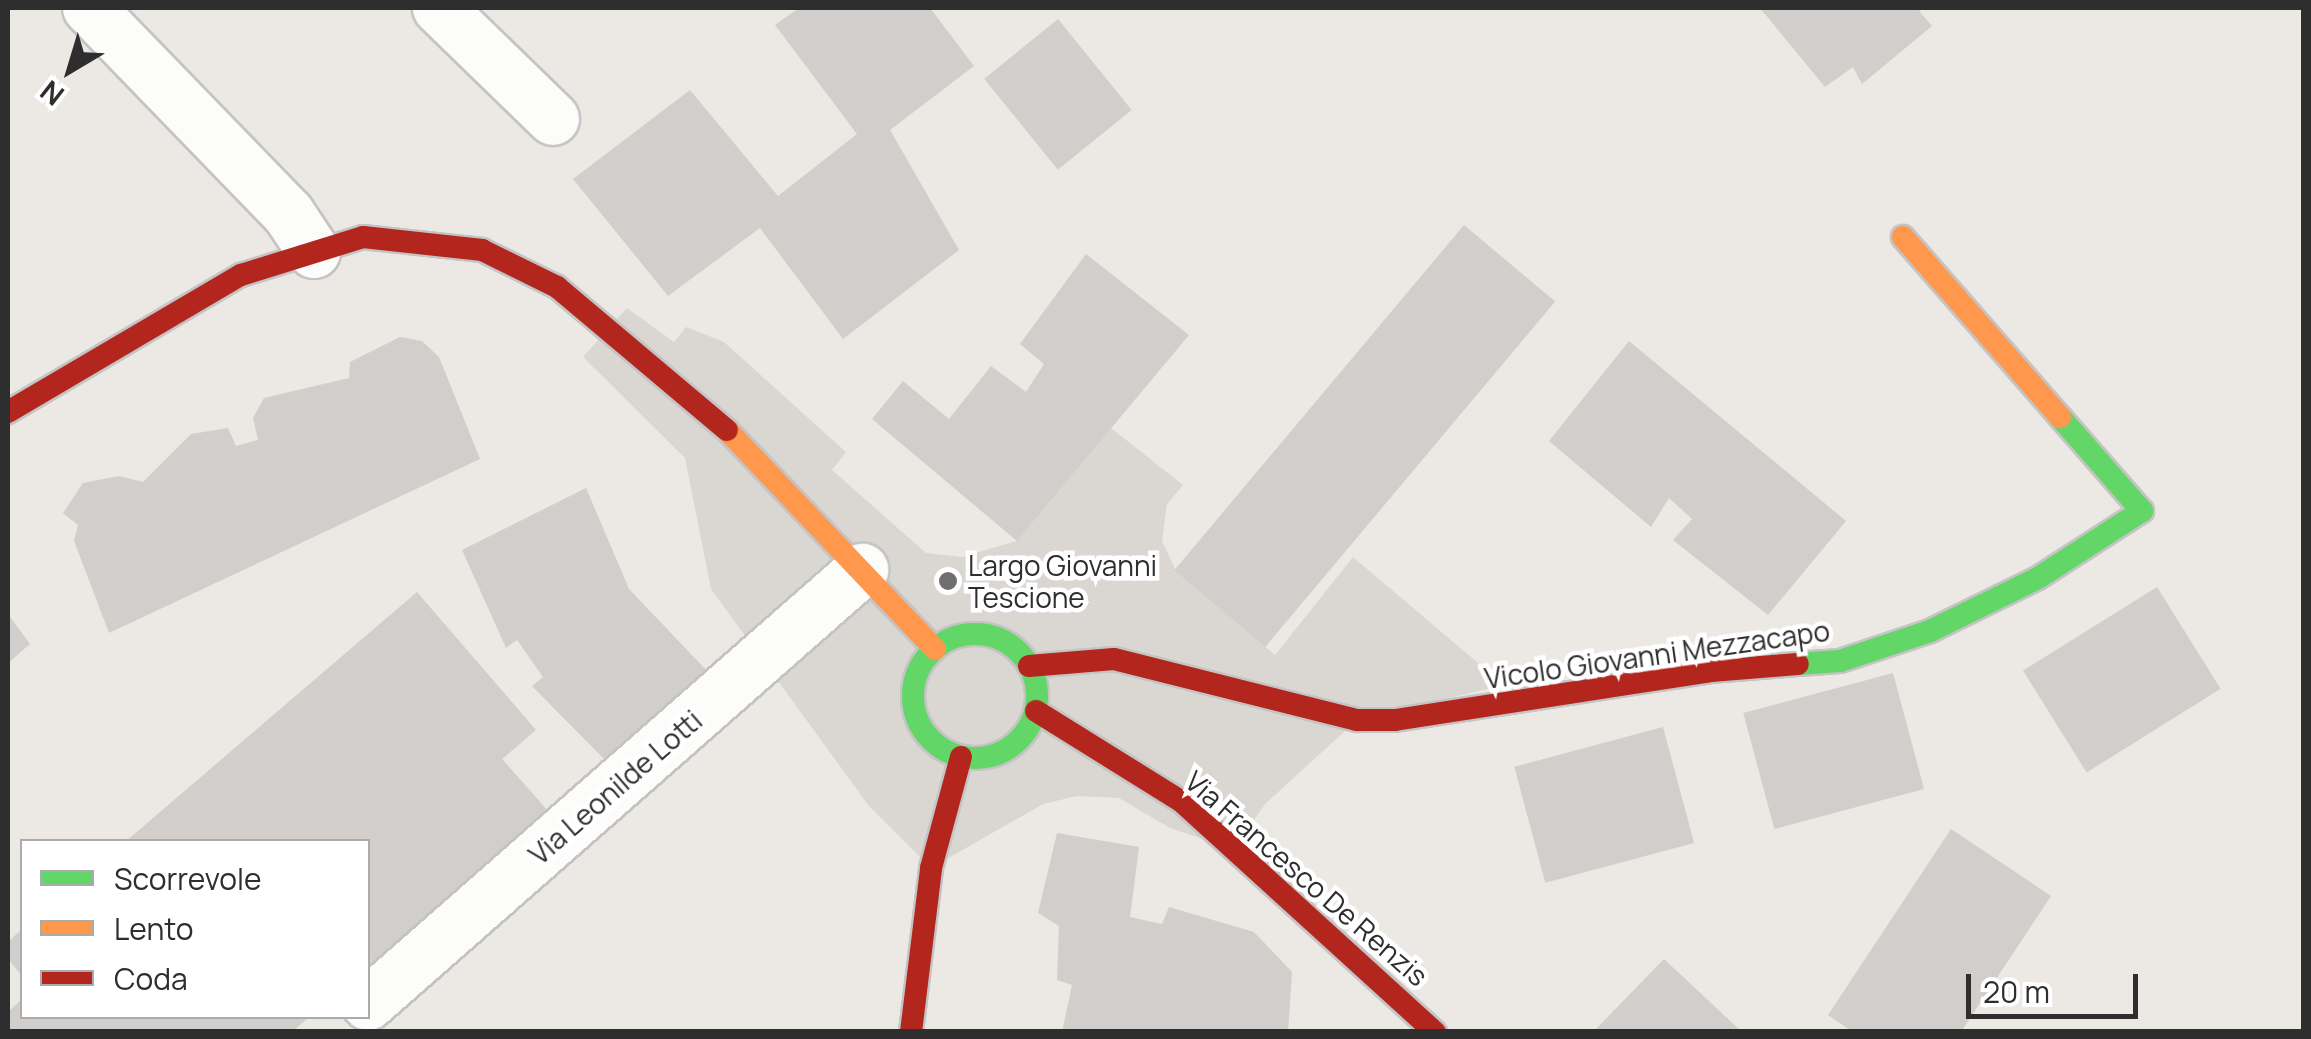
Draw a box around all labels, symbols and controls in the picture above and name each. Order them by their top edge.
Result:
north arrow [20,20,120,120]
text: N [32,72,71,115]
place label: Largo Giovanni Tescione [968,548,1157,614]
marker: Largo Giovanni Tescione [937,570,959,592]
street label: Vicolo Giovanni Mezzacapo [1482,613,1832,695]
street label: Via Leonilde Lotti [522,703,708,871]
street label: Via Francesco De Renzis [1179,764,1435,992]
legend [20,839,370,1019]
text: Scorrevole [114,858,262,899]
text: Lento [114,908,193,949]
scale bar [1971,954,2144,1016]
text: Coda [114,958,188,999]
text: 20 m [1983,971,2050,1012]

